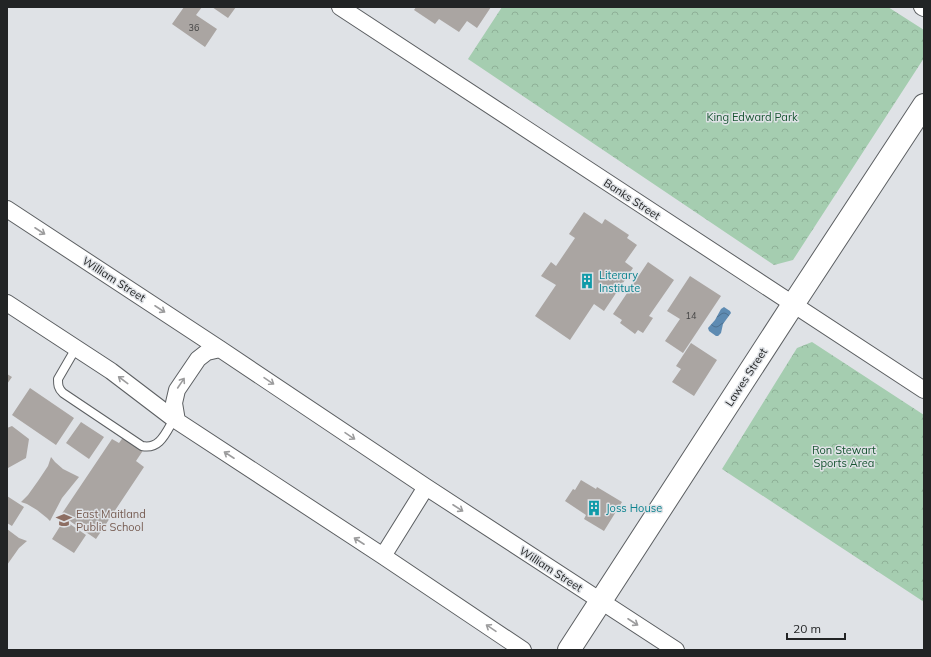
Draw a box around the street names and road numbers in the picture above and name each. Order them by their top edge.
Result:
street label: Banks Street [601,175,663,223]
street label: William Street [80,253,148,305]
street label: Lawes Street [722,345,770,409]
street label: William Street [517,543,585,595]

